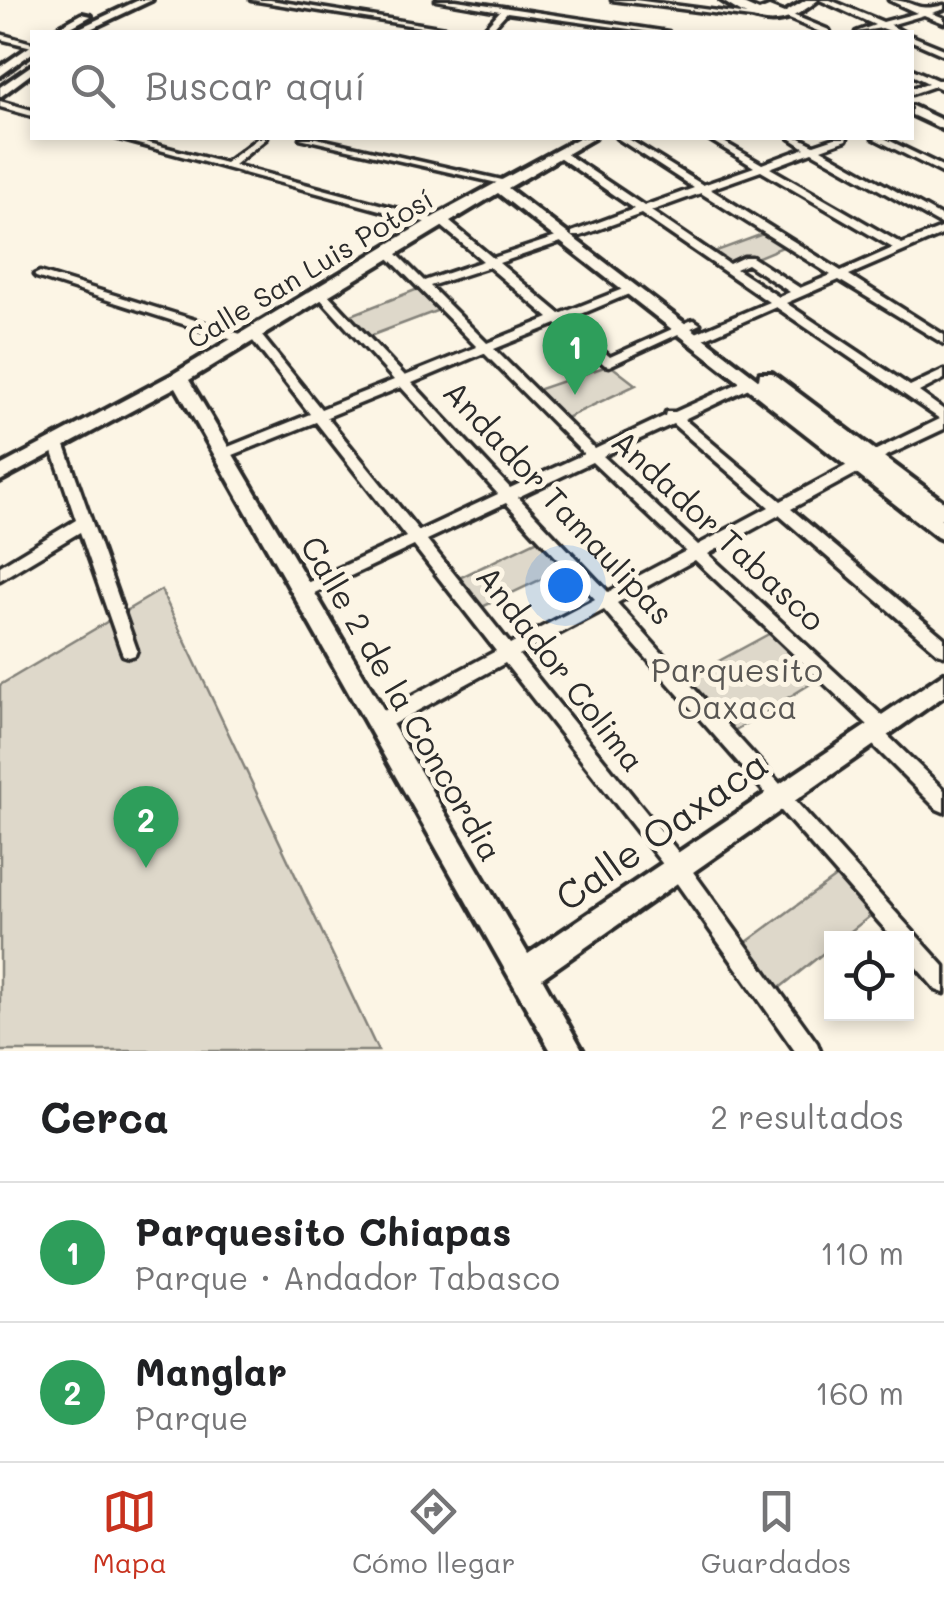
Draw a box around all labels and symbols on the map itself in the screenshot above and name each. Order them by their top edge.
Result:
street label: Calle San Luis Potosí [179,180,439,356]
pin: 1 [542,312,608,395]
street label: Andador Tamaulipas [435,371,684,633]
street label: Andador Tabasco [604,420,835,639]
street label: Calle 2 de la Concordia [292,528,513,868]
street label: Andador Colima [468,556,655,780]
your location [540,560,591,611]
park label: Parquesito Oaxaca [651,648,823,727]
street label: Calle Oaxaca [545,738,777,921]
pin: 2 [114,786,178,868]

